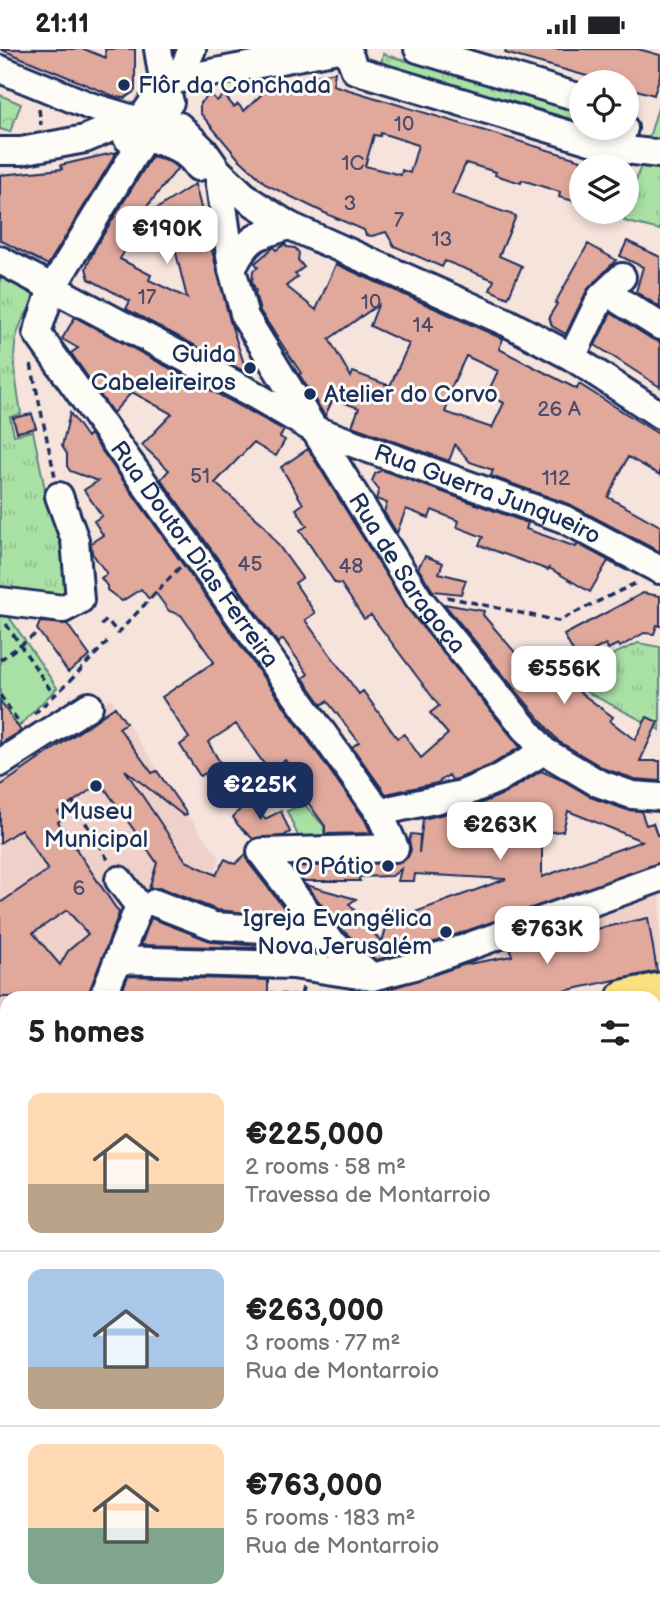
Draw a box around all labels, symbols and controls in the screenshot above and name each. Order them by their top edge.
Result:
text: 21:11 [35,9,89,40]
map controls [569,70,639,224]
button: locate [569,70,639,140]
place label: Flôr da Conchada [138,71,331,100]
marker: Flôr da Conchada [116,77,132,93]
house number: 10 [394,112,414,137]
house number: 1C [341,151,365,176]
button: layers [569,154,639,224]
house number: 3 [344,191,356,216]
pin: €190K [118,207,216,266]
house number: 7 [394,208,405,233]
text: €190K [132,215,202,243]
house number: 13 [431,227,453,252]
house number: 17 [138,285,157,310]
house number: 10 [361,290,381,315]
house number: 14 [413,313,434,338]
place label: Guida Cabeleireiros [91,340,236,397]
marker: Guida Cabeleireiros [242,360,258,376]
place label: Atelier do Corvo [324,380,498,409]
marker: Atelier do Corvo [302,386,318,402]
house number: 26 A [537,397,581,422]
street label: Rua Doutor Dias Ferreira [104,435,285,673]
street label: Rua Guerra Junqueiro [370,438,606,550]
house number: 51 [190,464,210,489]
house number: 112 [542,466,571,491]
street label: Rua de Saragoça [342,487,472,659]
house number: 45 [238,552,262,577]
house number: 48 [338,554,364,579]
pin: €556K [515,647,613,706]
text: €556K [527,655,601,683]
pin: €225K [211,763,309,822]
text: €225K [223,771,297,799]
marker: Museu Municipal [88,778,104,794]
place label: Museu Municipal [44,797,148,854]
pin: €263K [451,803,549,862]
text: €263K [463,811,537,839]
place label: O Pátio [295,852,374,881]
marker: O Pátio [380,858,396,874]
house number: 6 [73,876,86,901]
place label: Igreja Evangélica Nova Jerusalém [243,904,432,961]
pin: €763K [498,907,596,966]
text: €763K [511,915,583,943]
marker: Igreja Evangélica Nova Jerusalém [438,924,454,940]
icon: filters [596,1014,634,1052]
text: 5 homes [28,1015,145,1051]
text: €225,000 [245,1117,384,1153]
icon: home [84,1121,168,1205]
text: 2 rooms · 58 m² [245,1153,406,1181]
text: Travessa de Montarroio [245,1181,491,1209]
text: €263,000 [245,1293,384,1329]
icon: home [84,1297,168,1381]
text: 3 rooms · 77 m² [245,1329,401,1357]
text: Rua de Montarroio [245,1357,439,1385]
text: €763,000 [245,1468,382,1504]
icon: home [84,1472,168,1556]
text: 5 rooms · 183 m² [245,1504,415,1532]
text: Rua de Montarroio [245,1532,439,1560]

